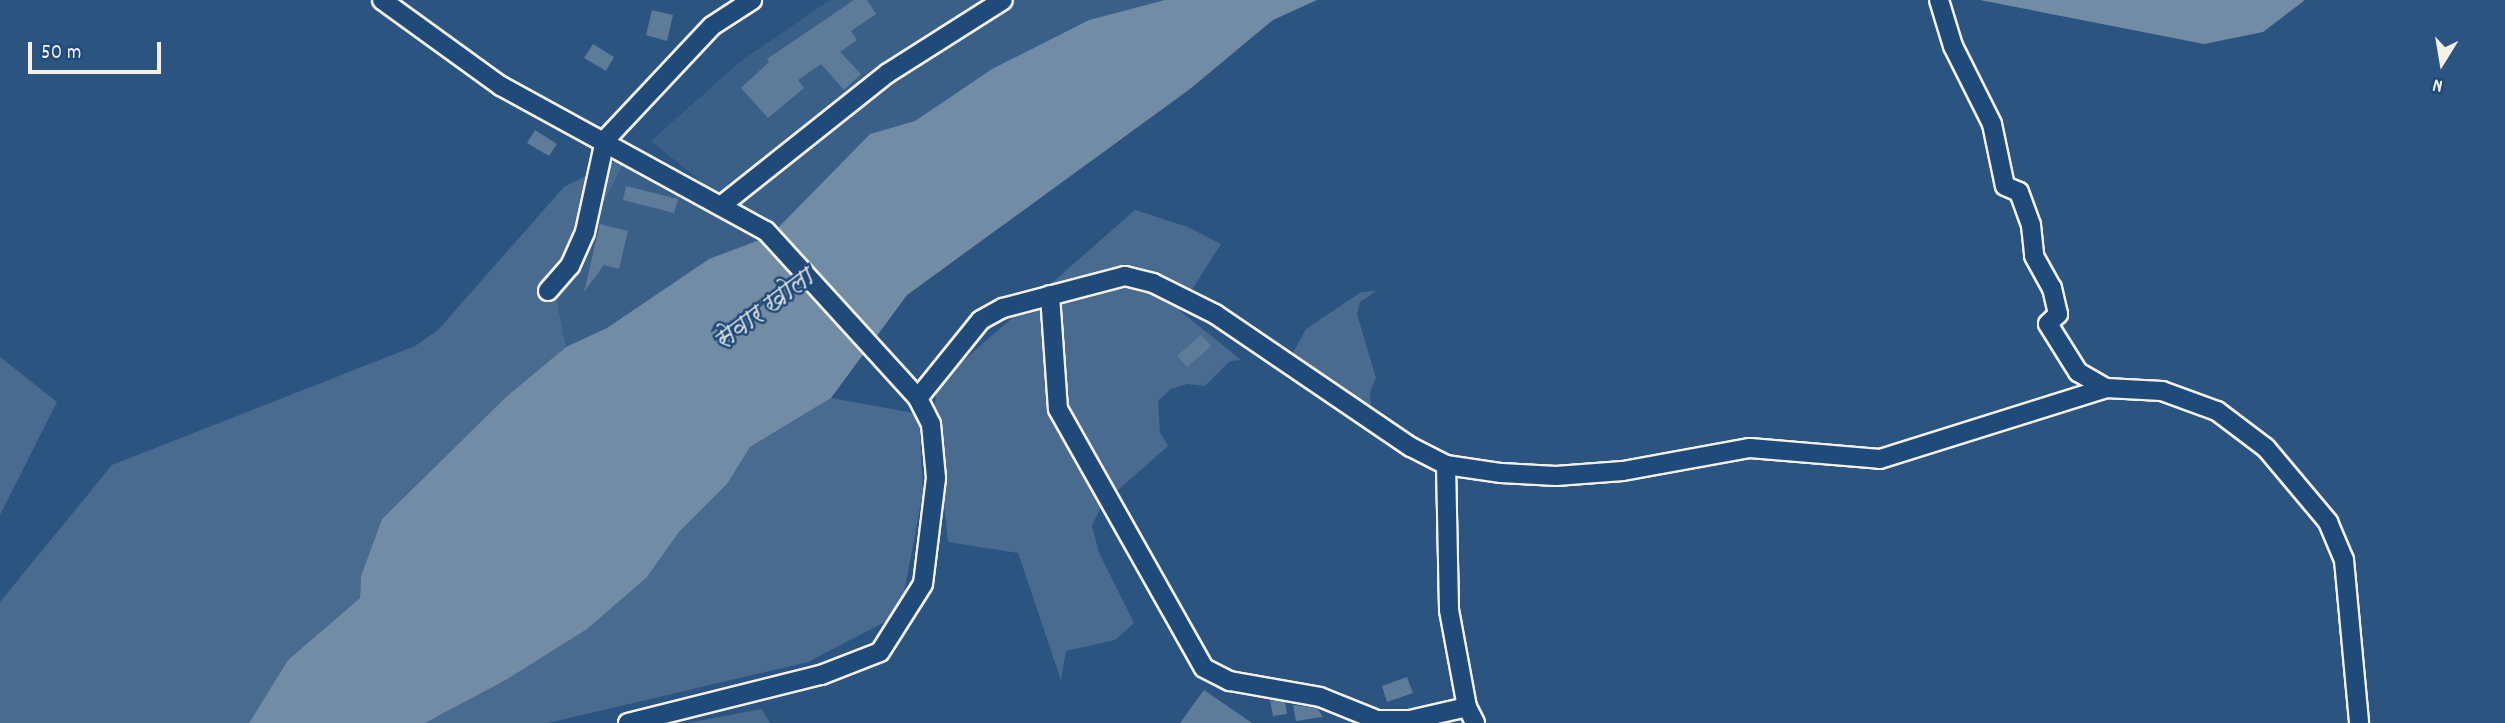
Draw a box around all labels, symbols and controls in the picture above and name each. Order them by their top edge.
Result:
scale bar [32,28,164,72]
north arrow [2407,28,2477,98]
text: 50 m [41,39,81,69]
text: N [2431,70,2445,98]
water label: सेवार खोला [709,263,821,359]

